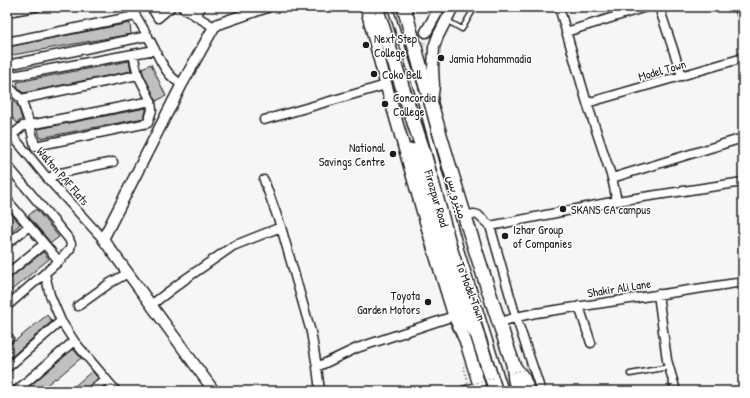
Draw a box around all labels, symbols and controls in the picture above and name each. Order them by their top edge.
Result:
place label: Next Step College [374,30,417,61]
marker: Next Step College [361,40,371,50]
place label: Jamia Mohammadia [449,50,532,67]
marker: Jamia Mohammadia [436,53,446,63]
street label: Model Town [636,55,688,85]
place label: Coko Bell [382,66,423,83]
marker: Coko Bell [369,69,379,79]
place label: Concordia College [393,89,436,120]
marker: Concordia College [380,99,390,109]
place label: National Savings Centre [319,139,386,170]
street label: Walton PAF Flats [33,143,93,209]
marker: National Savings Centre [388,149,398,159]
street label: Firozpur Road [421,167,454,229]
street label: میٹرو بس [443,173,471,221]
place label: SKANS CA campus [571,201,651,218]
marker: SKANS CA campus [558,204,568,214]
place label: Izhar Group of Companies [513,221,572,252]
marker: Izhar Group of Companies [500,231,510,241]
street label: To Model Town [452,259,490,323]
street label: Shakir Ali Lane [586,275,652,301]
place label: Toyota Garden Motors [357,287,420,318]
marker: Toyota Garden Motors [423,297,433,307]

